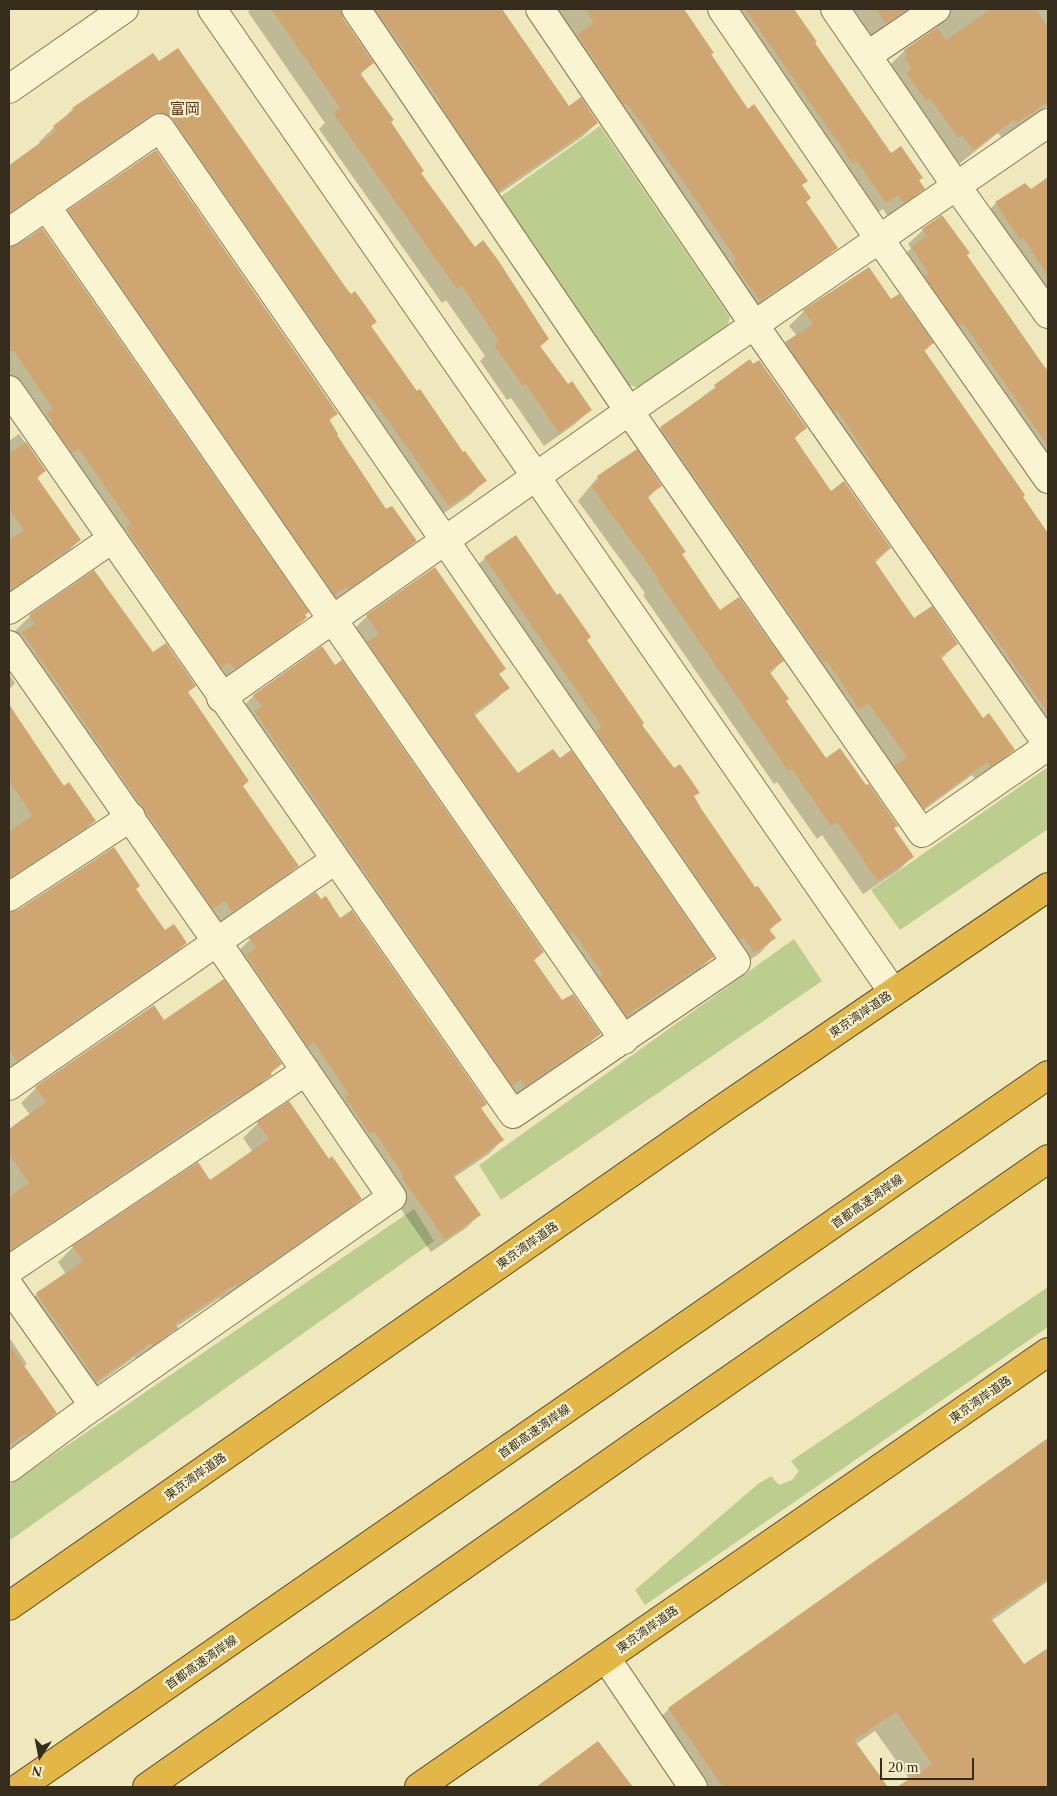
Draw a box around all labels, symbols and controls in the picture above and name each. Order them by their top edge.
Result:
district label: 富岡 [170,99,200,117]
street label: 東京湾岸道路 [826,988,894,1040]
street label: 首都高速湾岸線 [828,1171,906,1231]
street label: 東京湾岸道路 [493,1218,561,1272]
street label: 東京湾岸道路 [946,1372,1014,1426]
street label: 首都高速湾岸線 [495,1401,573,1461]
street label: 東京湾岸道路 [161,1449,229,1503]
street label: 東京湾岸道路 [613,1602,681,1656]
street label: 首都高速湾岸線 [162,1632,240,1692]
north arrow [15,1731,65,1781]
scale bar [882,1748,976,1780]
text: 20 m [888,1759,918,1775]
text: N [31,1763,43,1780]

